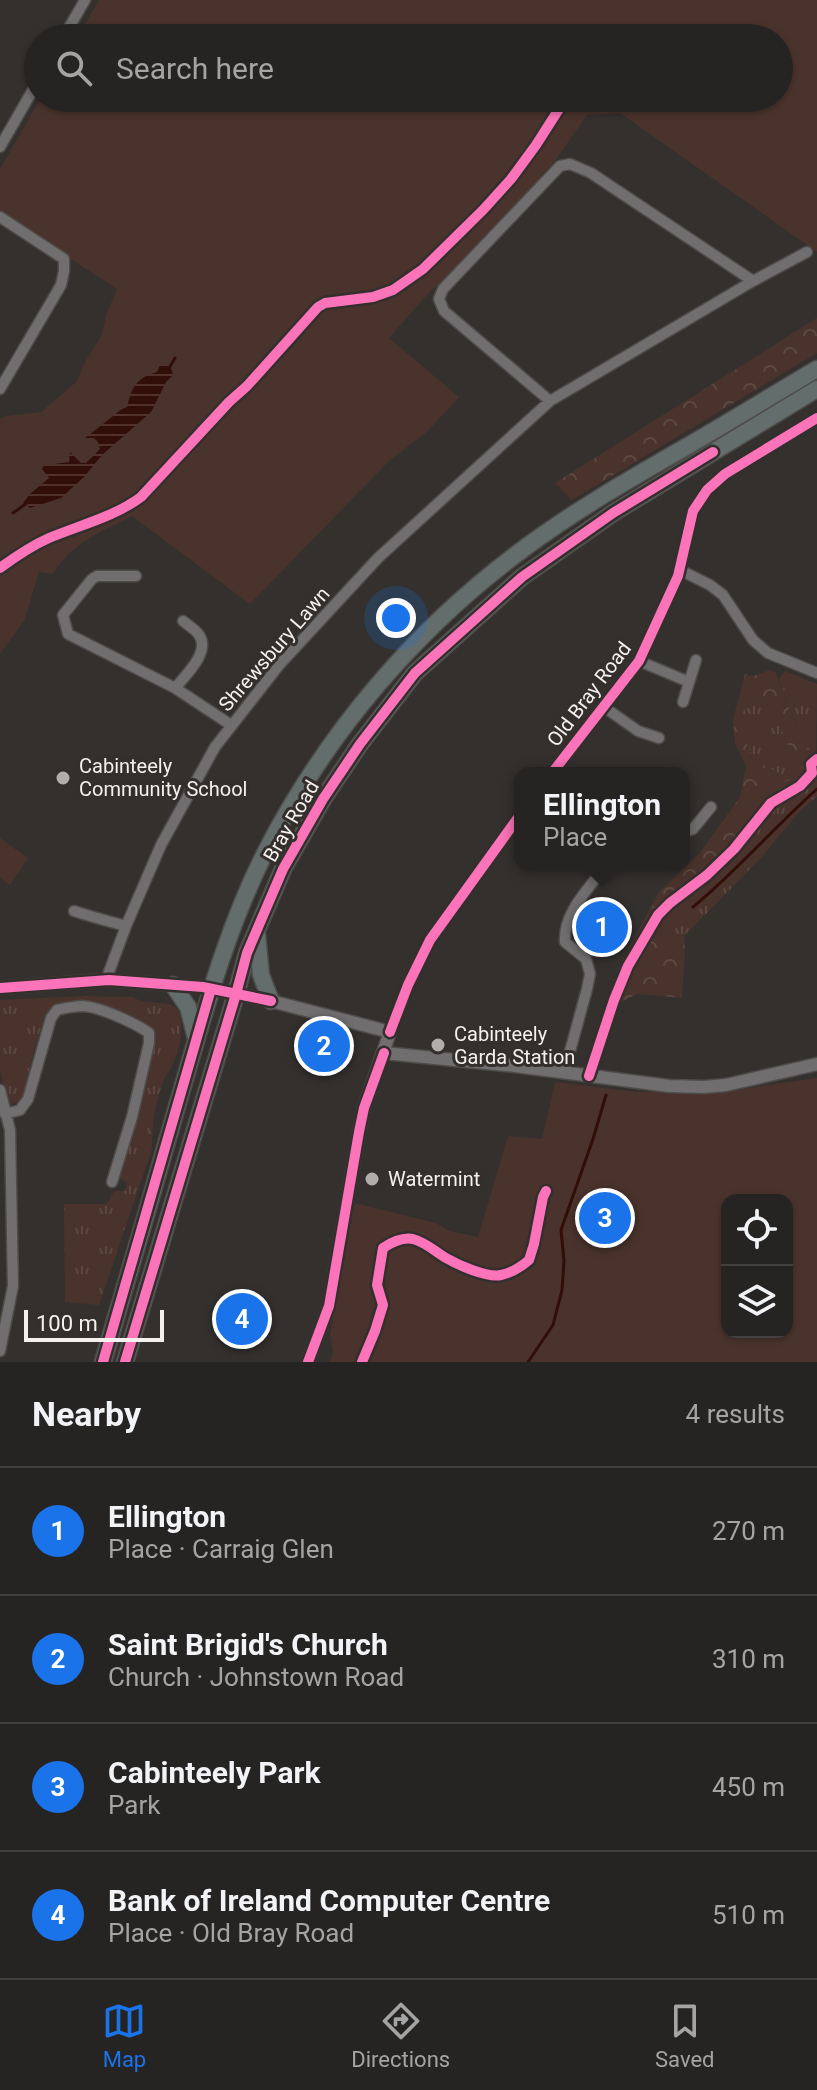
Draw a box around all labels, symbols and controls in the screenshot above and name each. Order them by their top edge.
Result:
search box [24,24,793,112]
icon: search [52,46,96,90]
text: Search here [116,51,274,86]
street label: Shrewsbury Lawn [214,582,334,716]
your location [376,598,416,638]
street label: Old Bray Road [542,637,636,751]
place label: Cabinteely Community School [79,754,247,801]
popup [514,767,690,871]
marker: Cabinteely Community School [54,769,72,787]
street label: Bray Road [258,776,324,866]
text: Ellington [543,787,661,822]
text: Place [543,822,607,852]
pin: 1 [576,897,628,957]
pin: 2 [298,1016,350,1076]
place label: Cabinteely Garda Station [454,1022,575,1069]
marker: Cabinteely Garda Station [429,1036,447,1054]
place label: Watermint [388,1167,480,1191]
marker: Watermint [363,1170,381,1188]
pin: 3 [579,1188,631,1248]
map controls [721,1194,793,1338]
button: locate [721,1194,793,1266]
button: layers [721,1266,793,1338]
pin: 4 [216,1289,268,1349]
scale bar [24,1306,164,1342]
text: 100 m [36,1311,98,1336]
text: Nearby [32,1394,141,1434]
text: 4 results [686,1399,785,1429]
text: Ellington [108,1499,226,1534]
text: 1 [51,1516,65,1546]
text: 270 m [712,1516,785,1546]
text: Place · Carraig Glen [108,1534,334,1564]
text: Saint Brigid's Church [108,1627,388,1662]
text: 2 [51,1644,65,1674]
text: 310 m [712,1644,785,1674]
text: Church · Johnstown Road [108,1662,404,1692]
text: Cabinteely Park [108,1755,321,1790]
text: 3 [51,1772,65,1802]
text: 450 m [712,1772,785,1802]
text: Park [108,1790,160,1820]
text: Bank of Ireland Computer Centre [108,1883,550,1918]
text: 4 [51,1900,65,1930]
text: 510 m [712,1900,785,1930]
text: Place · Old Bray Road [108,1918,354,1948]
tab: Map [102,1999,146,2072]
tab: Directions [351,1999,450,2072]
tab: Saved [655,1999,715,2072]

